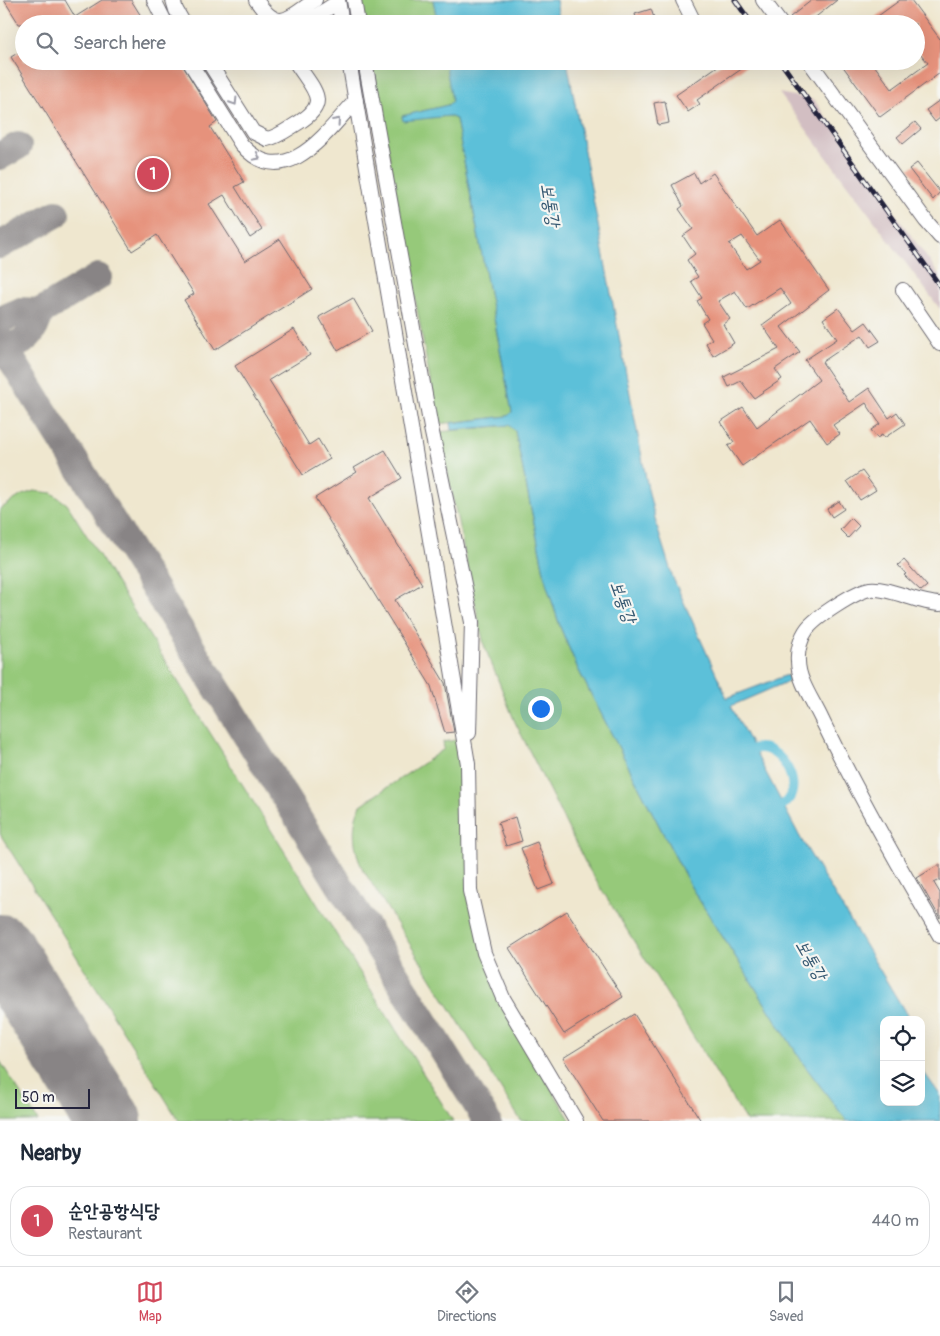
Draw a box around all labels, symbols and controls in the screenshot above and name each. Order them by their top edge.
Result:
search box [15,15,925,70]
icon: search [33,29,61,57]
text: Search here [73,31,166,55]
one-way arrow [227,97,237,106]
one-way arrow [331,118,340,127]
one-way arrow [251,151,260,161]
pin: 1 [137,155,169,193]
water label: 보통강 [535,182,565,231]
water label: 보통강 [605,578,642,629]
your location [528,696,554,722]
water label: 보통강 [790,935,833,987]
map controls [880,1016,925,1106]
button: locate [880,1016,925,1061]
button: layers [880,1061,925,1106]
scale bar [15,1086,90,1109]
text: 50 m [22,1089,55,1106]
text: Nearby [20,1140,81,1167]
text: 순안공항식당 [68,1199,160,1223]
text: 1 [34,1211,40,1231]
text: 440 m [872,1211,919,1231]
text: Restaurant [68,1224,142,1244]
tab: Map [136,1278,164,1325]
tab: Directions [437,1278,496,1325]
tab: Saved [769,1278,804,1325]

